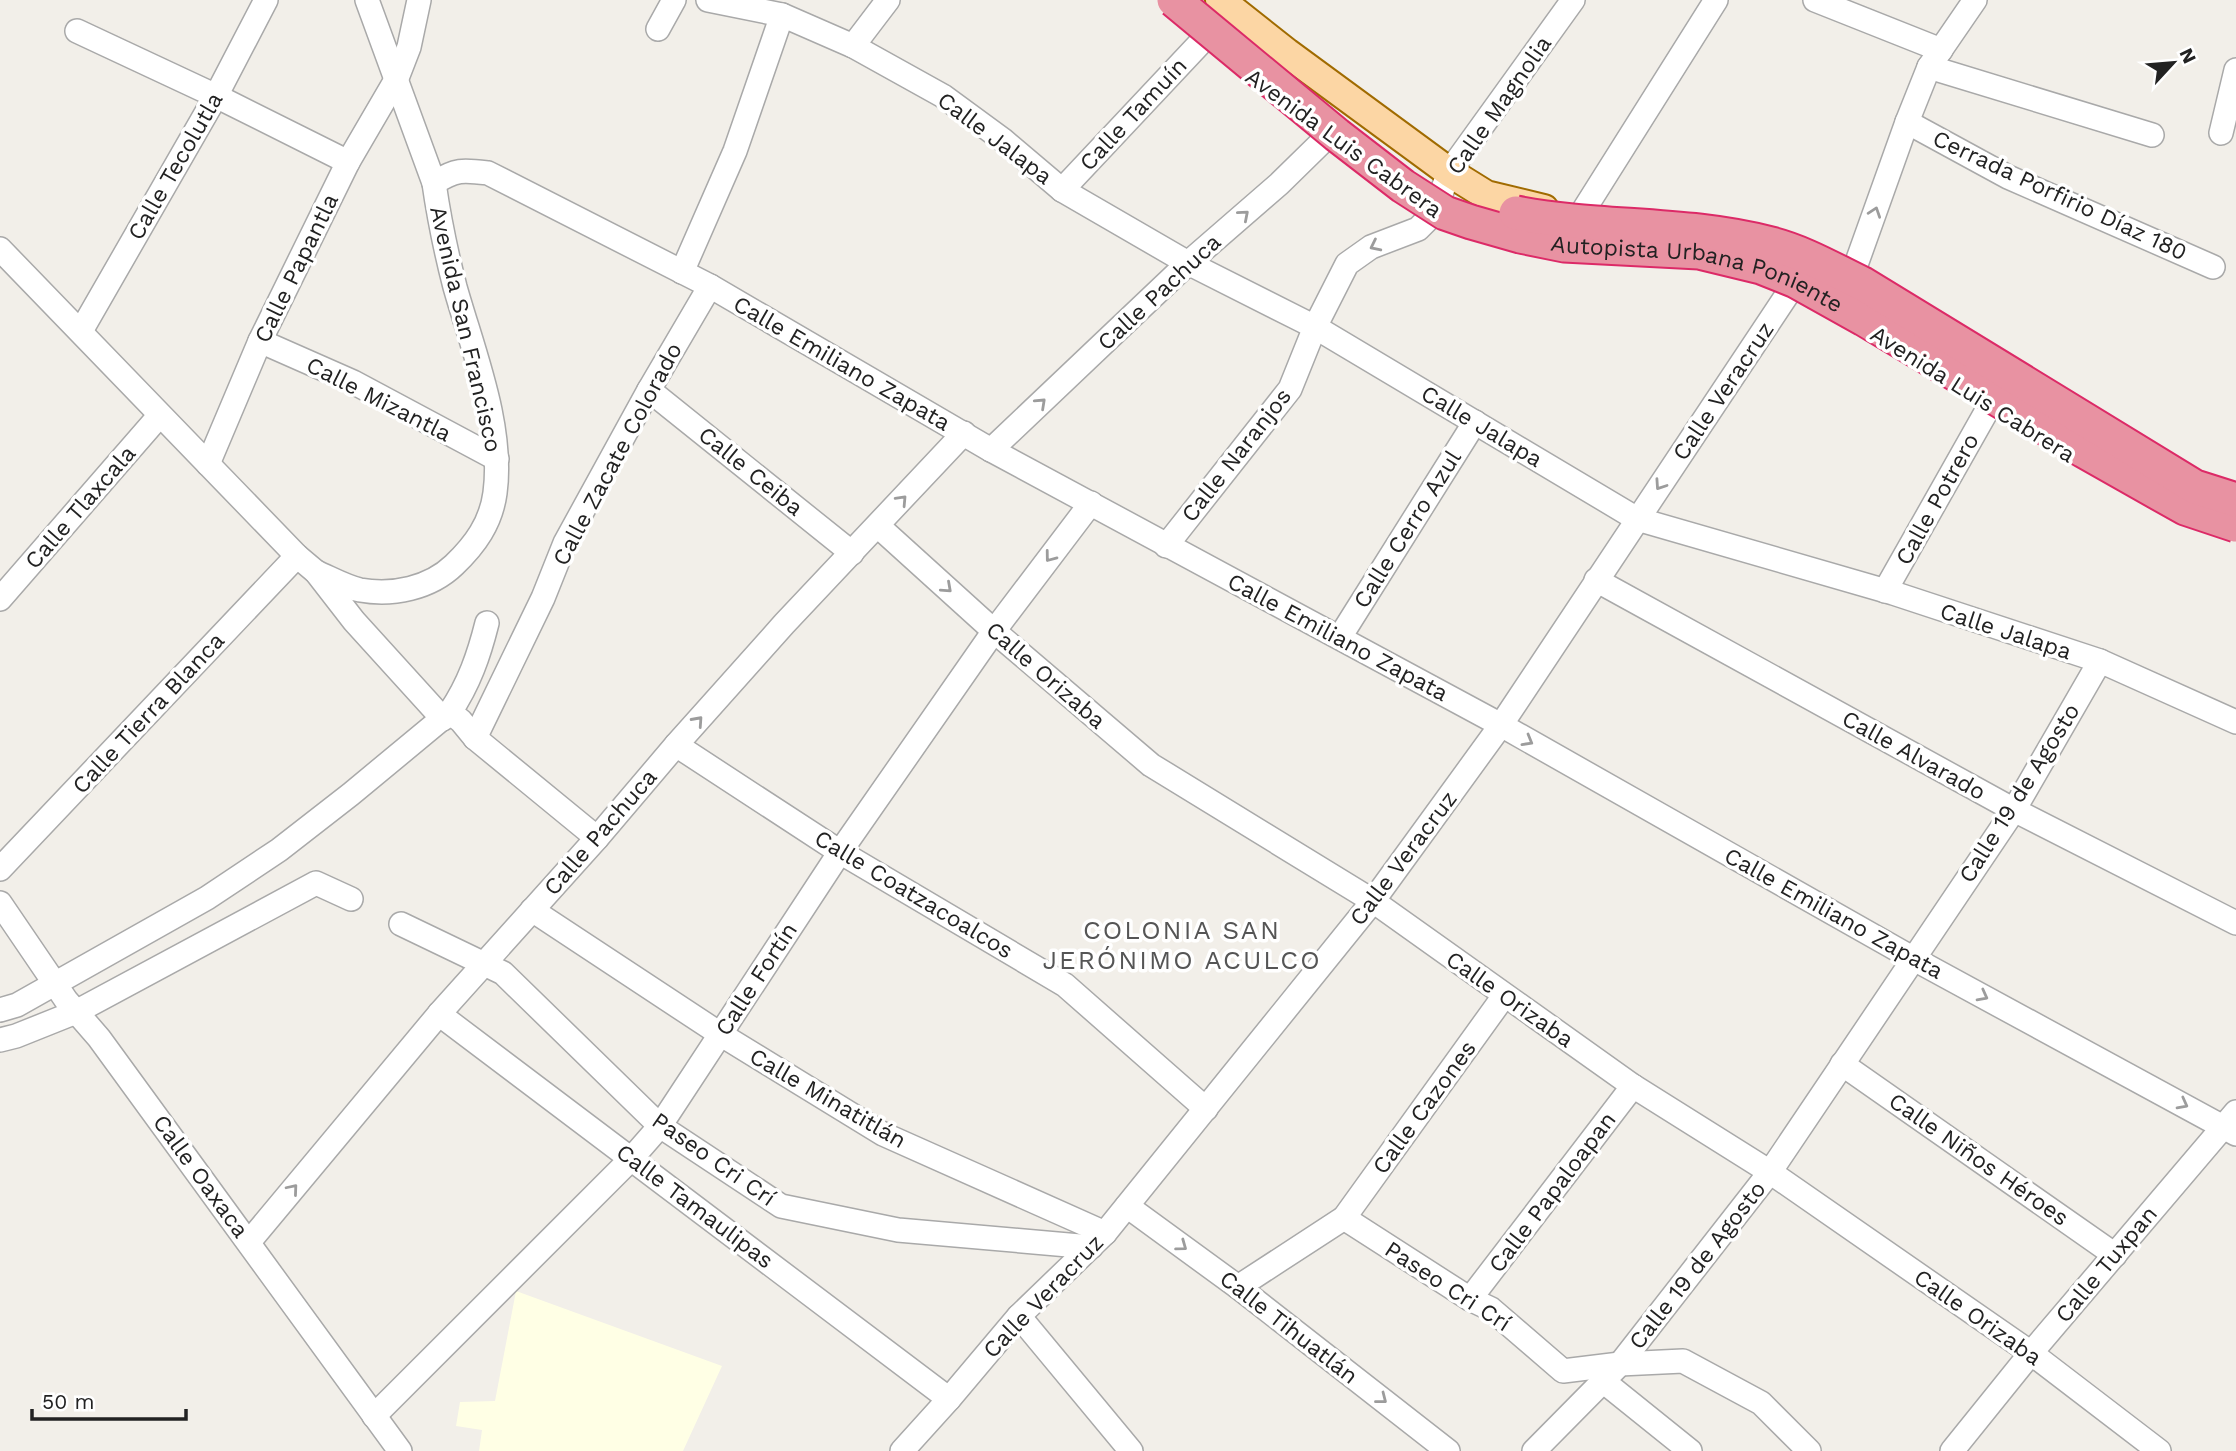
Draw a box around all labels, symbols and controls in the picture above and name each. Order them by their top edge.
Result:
north arrow [2138,28,2208,98]
street label: Calle Magnolia [1442,31,1557,180]
text: N [2174,44,2201,67]
street label: Calle Tamuín [1074,52,1192,176]
street label: Avenida Luis Cabrera [1240,63,1447,224]
street label: Calle Jalapa [932,87,1057,190]
street label: Calle Tecolutla [122,88,229,245]
street label: Cerrada Porfirio Díaz 180 [1928,125,2191,266]
street label: Calle Papantla [249,189,344,347]
street label: Avenida San Francisco [424,204,507,455]
one-way arrow [1867,206,1881,218]
one-way arrow [1235,211,1248,223]
street label: Calle Pachuca [1092,229,1226,356]
street label: Autopista Urbana Poniente [1548,230,1847,318]
one-way arrow [1370,238,1382,252]
street label: Calle Emiliano Zapata [729,290,955,437]
street label: Calle Veracruz [1667,317,1780,466]
street label: Avenida Luis Cabrera [1865,320,2080,468]
street label: Calle Zacate Colorado [547,338,688,570]
street label: Calle Mizantla [302,351,456,448]
street label: Calle Jalapa [1416,380,1547,473]
street label: Calle Naranjos [1176,383,1297,527]
one-way arrow [1033,398,1046,411]
street label: Calle Ceiba [693,421,808,522]
street label: Calle Potrero [1890,429,1985,570]
street label: Calle Tlaxcala [19,440,141,575]
street label: Calle Cerro Azul [1348,445,1467,613]
one-way arrow [1655,478,1668,491]
one-way arrow [894,495,906,508]
one-way arrow [1045,549,1058,562]
street label: Calle Emiliano Zapata [1223,568,1453,707]
one-way arrow [939,580,952,592]
street label: Calle Jalapa [1937,598,2075,665]
street label: Calle Orizaba [980,616,1111,735]
street label: Calle Tierra Blanca [67,627,230,799]
street label: Calle 19 de Agosto [1953,699,2085,888]
street label: Calle Alvarado [1837,705,1990,806]
one-way arrow [690,716,702,729]
one-way arrow [1521,733,1534,746]
street label: Calle Pachuca [538,764,662,901]
street label: Calle Veracruz [1344,786,1463,931]
street label: Calle Coatzacoalcos [810,825,1018,964]
street label: Calle Emiliano Zapata [1720,842,1948,985]
district label: COLONIA SAN JERÓNIMO ACULCO [1042,915,1322,975]
street label: Calle Fortín [710,918,803,1041]
street label: Calle Orizaba [1441,946,1579,1053]
one-way arrow [1976,988,1988,1001]
street label: Calle Cazones [1367,1035,1482,1179]
street label: Calle Minatitlán [745,1043,911,1154]
street label: Calle Niños Héroes [1884,1087,2074,1232]
one-way arrow [2176,1096,2188,1110]
street label: Paseo Cri Crí [647,1107,781,1212]
street label: Calle Papaloapan [1483,1107,1622,1278]
street label: Calle Oaxaca [147,1110,254,1243]
street label: Calle Tamaulipas [611,1139,779,1274]
street label: Calle 19 de Agosto [1623,1176,1771,1355]
one-way arrow [284,1185,297,1197]
street label: Calle Tuxpan [2050,1201,2163,1328]
street label: Calle Veracruz [978,1229,1109,1364]
street label: Paseo Cri Crí [1380,1236,1516,1337]
one-way arrow [1174,1238,1187,1250]
street label: Calle Orizaba [1909,1264,2047,1371]
street label: Calle Tihuatlán [1214,1265,1363,1390]
scale bar [32,1378,186,1422]
text: 50 m [42,1389,94,1414]
one-way arrow [1374,1391,1387,1404]

